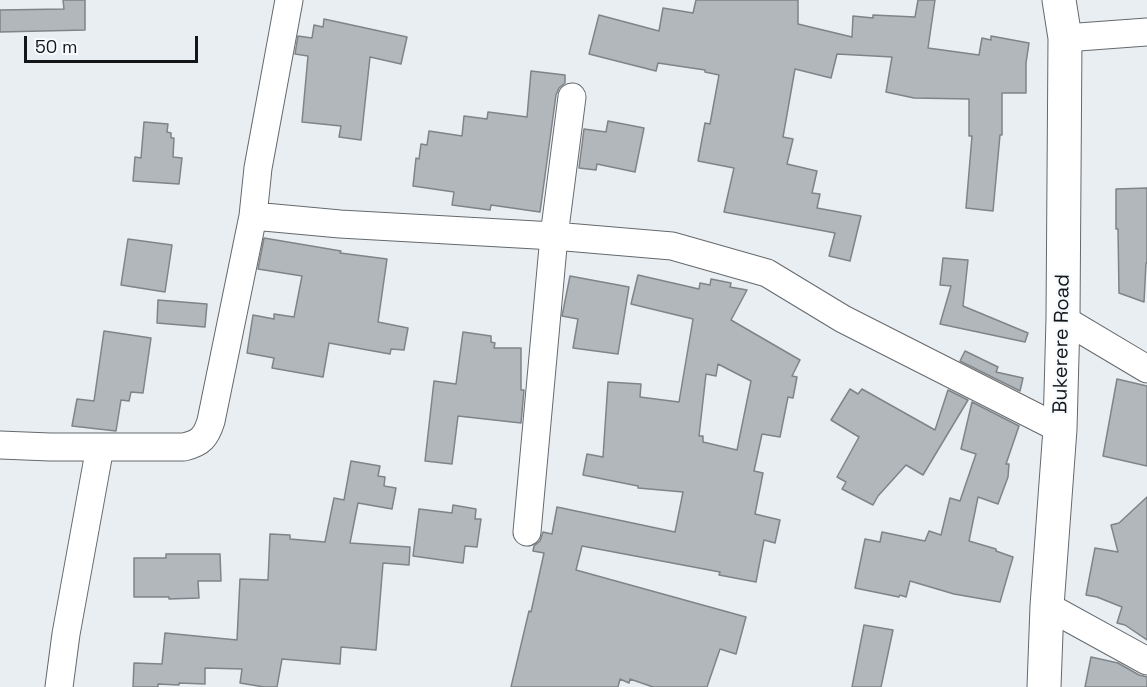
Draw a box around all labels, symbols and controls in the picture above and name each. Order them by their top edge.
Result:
scale bar [27,24,201,62]
text: 50 m [35,35,77,58]
street label: Bukerere Road [1049,274,1075,414]

